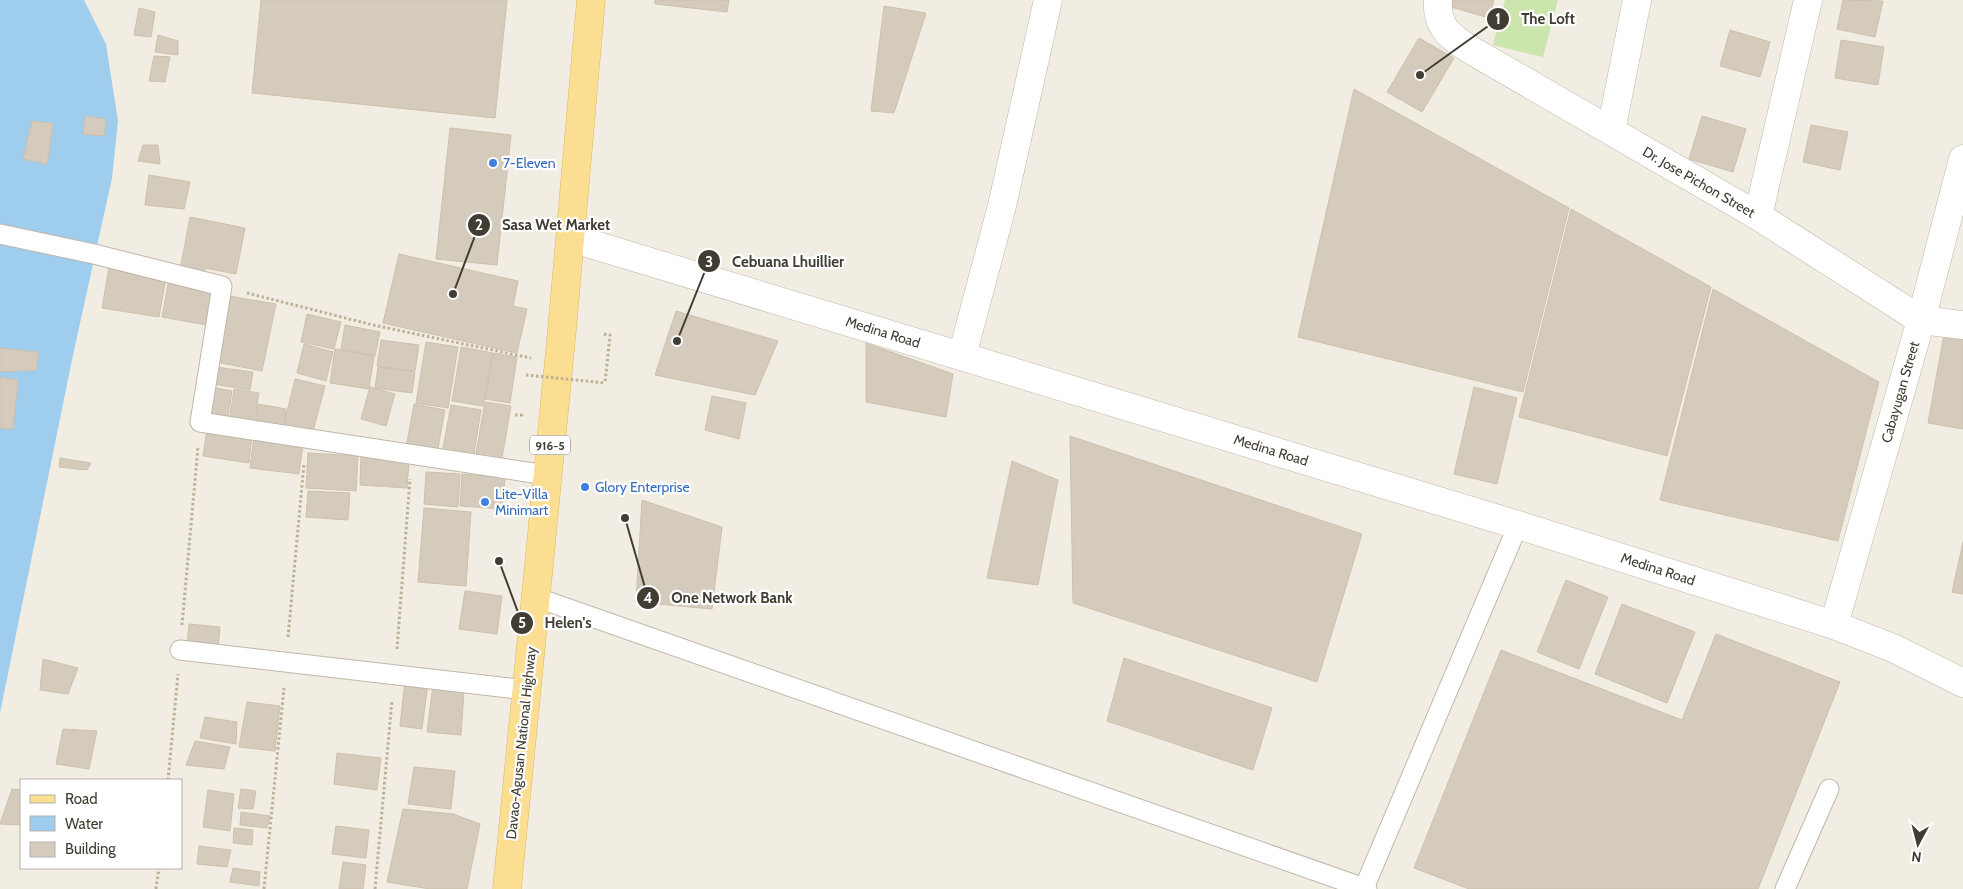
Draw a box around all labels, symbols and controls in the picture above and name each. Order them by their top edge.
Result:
callout: The Loft [1486,4,1585,34]
text: 1 [1495,10,1501,28]
text: The Loft [1521,10,1575,28]
street label: Dr. Jose Pichon Street [1640,142,1759,222]
place label: 7-Eleven [503,154,556,172]
marker: 7-Eleven [487,157,499,169]
callout: Sasa Wet Market [467,210,620,240]
text: 2 [475,216,483,234]
text: Sasa Wet Market [502,216,610,234]
callout: Cebuana Lhuillier [697,246,853,276]
text: 3 [705,253,713,271]
text: Cebuana Lhuillier [732,253,844,271]
street label: Medina Road [843,312,923,352]
street label: Cabayugan Street [1877,339,1923,445]
street label: Medina Road [1231,430,1311,470]
road number: 916-5 [530,436,570,454]
place label: Glory Enterprise [595,478,690,496]
marker: Glory Enterprise [579,481,591,493]
place label: Lite-Villa Minimart [495,485,548,519]
marker: Lite-Villa Minimart [479,496,491,508]
street label: Medina Road [1619,549,1697,589]
callout: One Network Bank [636,583,802,613]
text: 4 [643,589,653,607]
text: One Network Bank [671,589,793,607]
callout: Helen's [510,608,602,638]
text: 5 [518,614,526,632]
text: Helen's [544,614,592,632]
street label: Davao-Agusan National Highway [502,646,540,840]
legend [20,779,182,869]
text: Road [65,790,98,808]
text: Water [65,815,103,833]
north arrow [1893,819,1943,869]
text: Building [65,840,116,858]
text: N [1910,847,1922,866]

